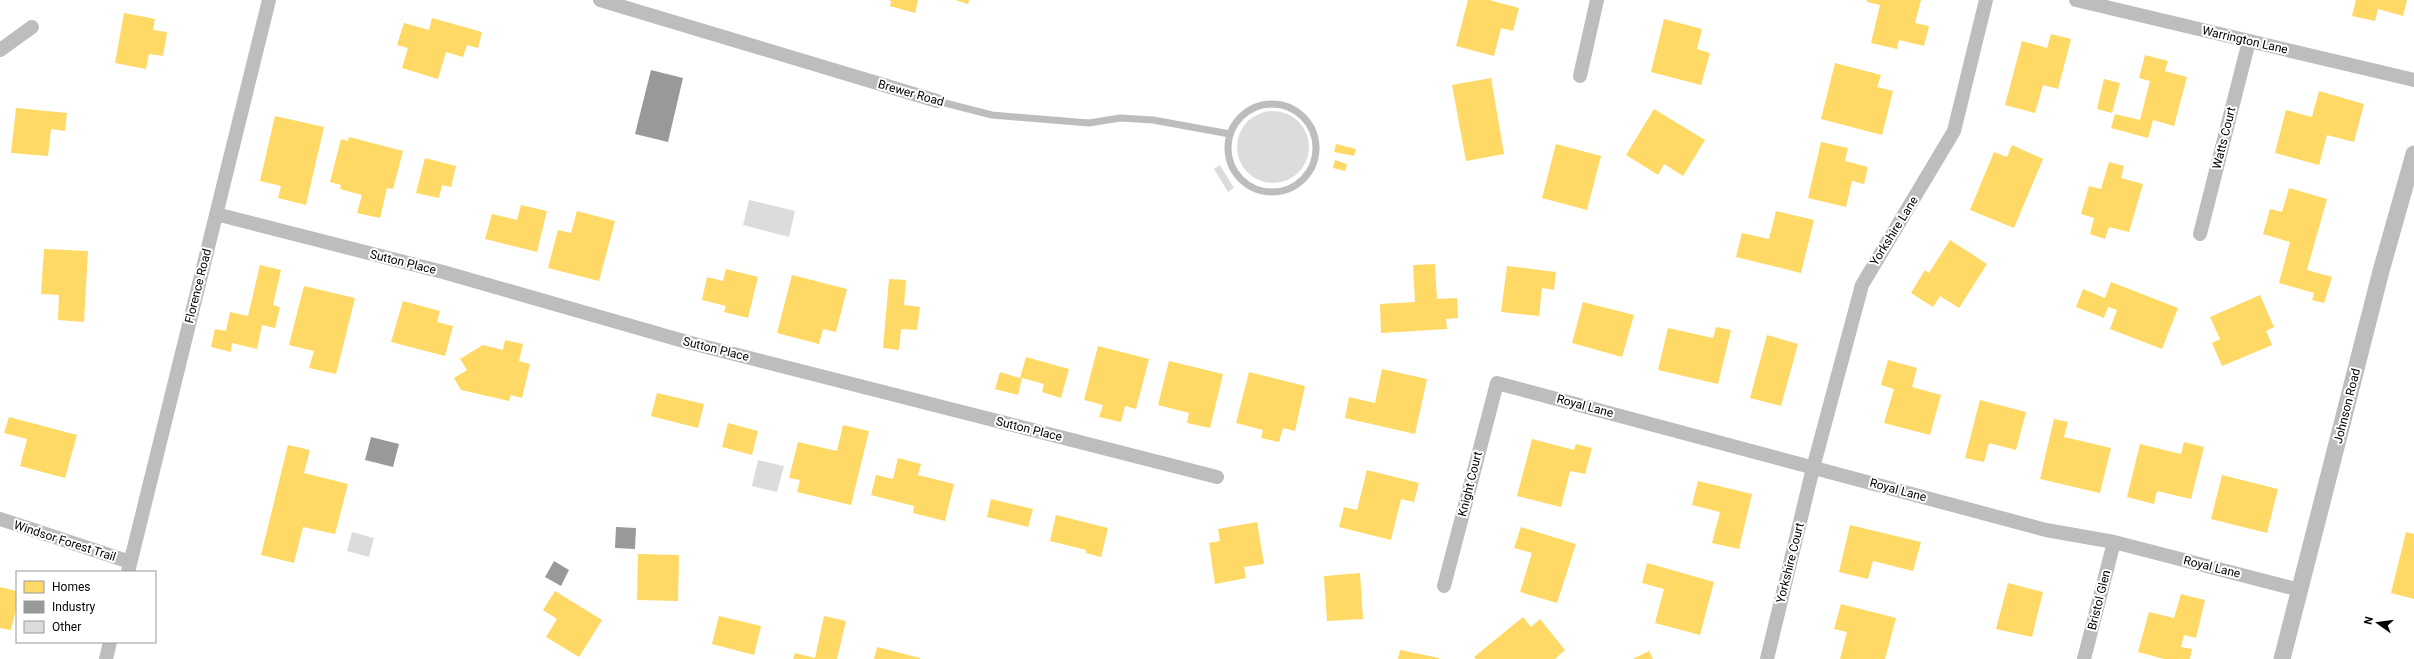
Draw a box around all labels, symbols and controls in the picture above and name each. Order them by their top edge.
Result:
street label: Warrington Lane [2201,23,2289,57]
street label: Brewer Road [877,77,945,109]
street label: Watts Court [2210,105,2238,171]
street label: Yorkshire Lane [1867,194,1921,268]
street label: Florence Road [182,247,214,325]
street label: Sutton Place [369,247,437,277]
street label: Sutton Place [682,334,750,364]
street label: Johnson Road [2331,367,2363,445]
street label: Royal Lane [1555,392,1615,420]
street label: Sutton Place [995,414,1063,444]
street label: Knight Court [1455,450,1485,518]
street label: Royal Lane [1868,476,1928,504]
street label: Windsor Forest Trail [12,518,118,564]
street label: Yorkshire Court [1773,521,1807,605]
street label: Royal Lane [2182,553,2242,581]
street label: Bristol Glen [2085,569,2113,631]
legend [16,571,156,643]
text: Homes [52,580,90,594]
text: Industry [52,600,96,614]
north arrow [2358,603,2398,643]
text: N [2362,615,2376,626]
text: Other [52,620,81,634]

